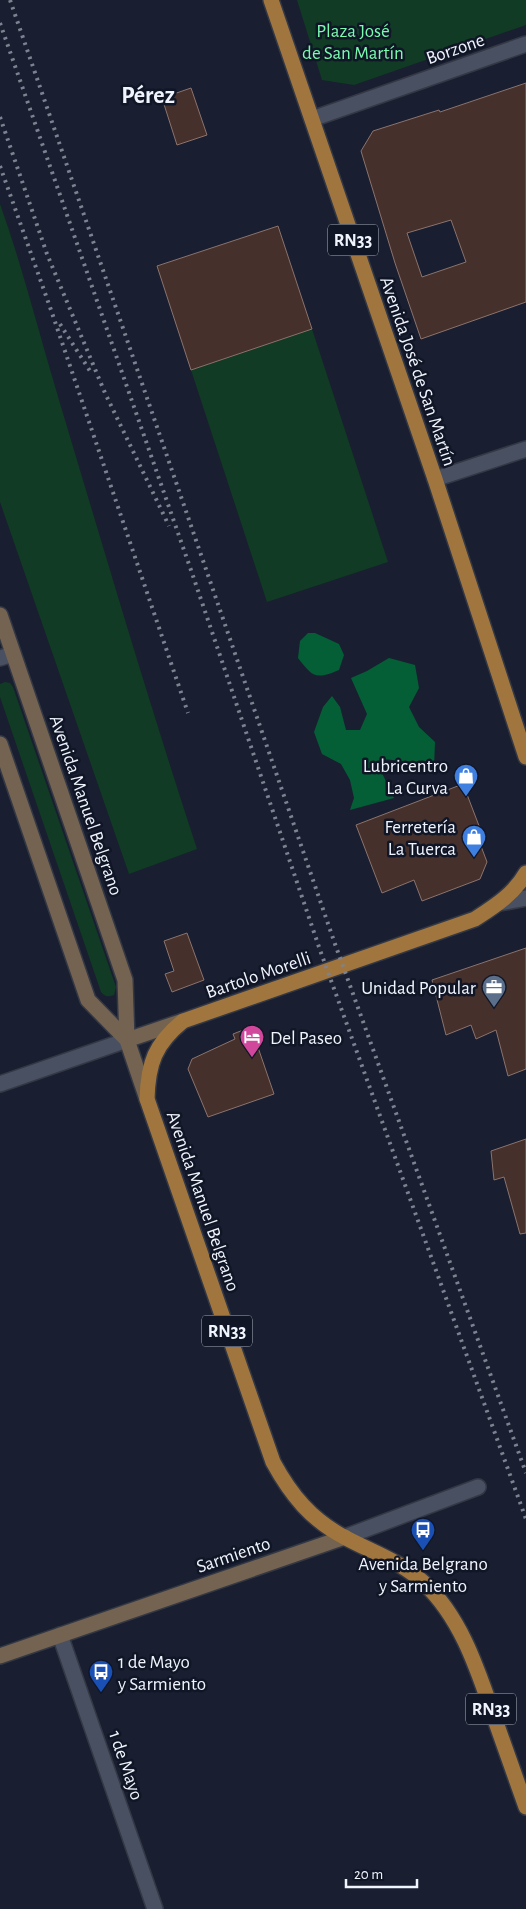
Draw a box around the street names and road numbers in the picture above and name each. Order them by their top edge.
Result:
street label: Borzone [424,31,487,68]
road number: RN33 [328,224,378,256]
street label: Avenida José de San Martín [376,274,459,469]
street label: Avenida Manuel Belgrano [46,713,125,898]
street label: Bartolo Morelli [203,949,314,1002]
street label: Avenida Manuel Belgrano [163,1109,242,1294]
road number: RN33 [202,1315,252,1346]
street label: Sarmiento [194,1534,273,1577]
road number: RN33 [466,1694,516,1725]
street label: 1 de Mayo [105,1728,146,1803]

